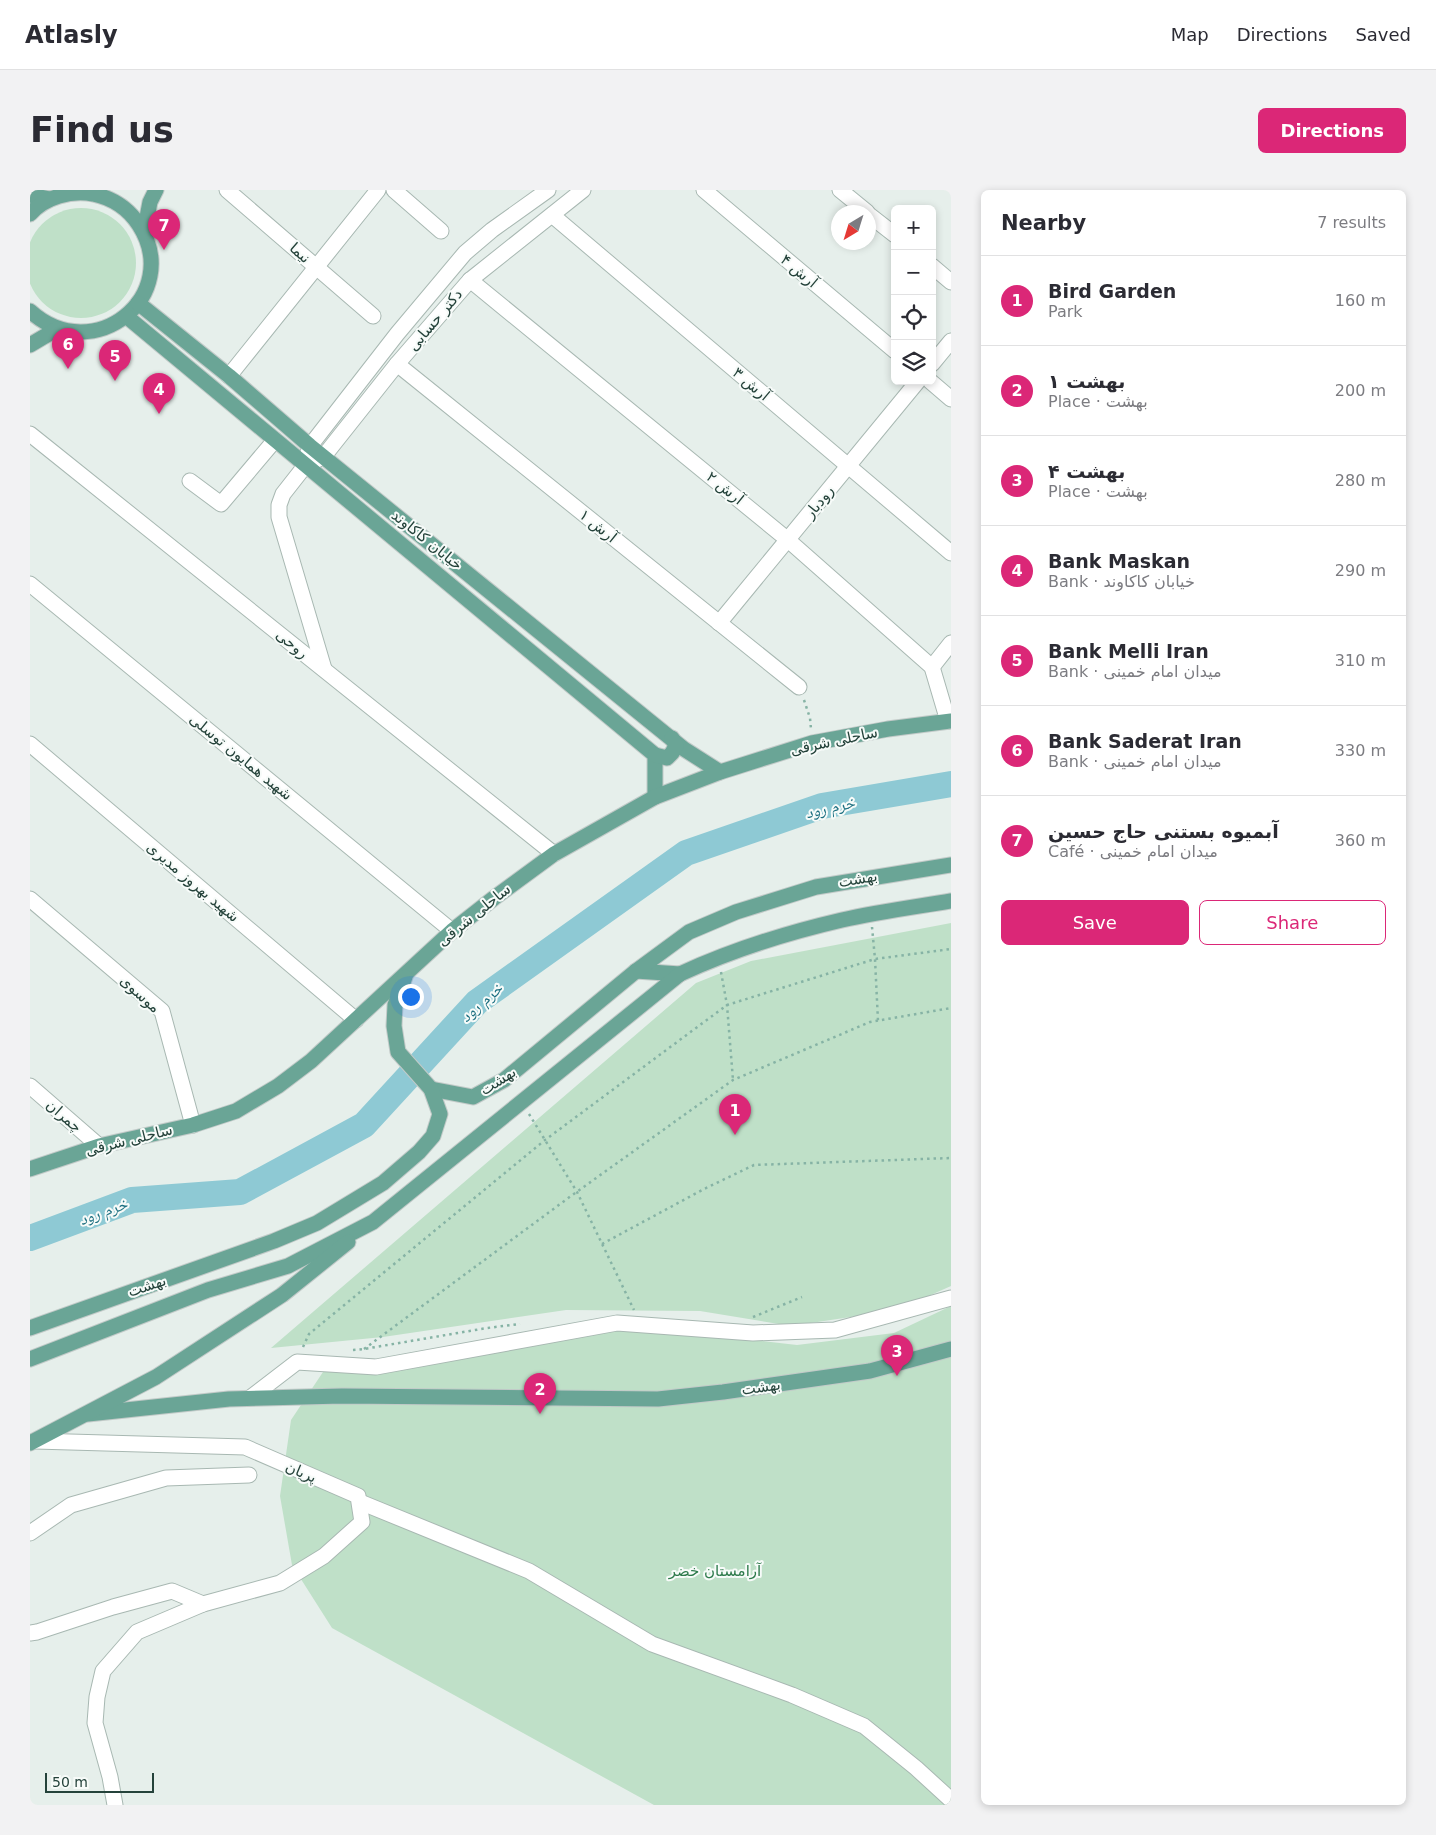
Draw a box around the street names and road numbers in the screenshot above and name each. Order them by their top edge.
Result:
street label: نیما [286,239,314,267]
street label: آرش ۴ [777,250,822,292]
street label: دکتر حسابی [404,285,466,355]
street label: آرش ۳ [729,363,774,405]
street label: آرش ۲ [703,468,748,509]
street label: رودبار [800,482,838,523]
street label: خیابان کاکاوند [388,506,466,574]
street label: آرش ۱ [576,506,621,547]
street label: روحی [272,626,312,662]
street label: شهید همایون توسلی [186,710,296,804]
street label: ساحلی شرقی [789,723,879,759]
street label: شهید بهروز مدیری [143,838,243,926]
street label: بهشت [837,867,879,891]
street label: ساحلی شرقی [434,880,514,950]
street label: موسوی [116,971,164,1017]
street label: بهشت [477,1063,519,1099]
street label: چمران [42,1096,86,1136]
street label: ساحلی شرقی [84,1120,174,1160]
street label: بهشت [126,1271,168,1301]
street label: بهشت [740,1375,782,1399]
street label: پریان [282,1457,319,1487]

